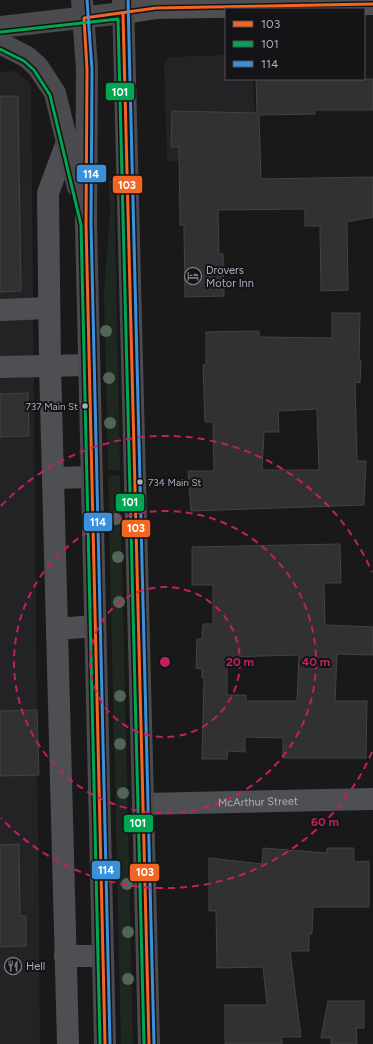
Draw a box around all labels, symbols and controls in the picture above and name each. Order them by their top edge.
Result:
legend [225,8,365,80]
text: 103 [261,17,280,31]
text: 101 [261,37,279,51]
text: 114 [261,57,279,71]
line badge: 101 [105,82,135,101]
text: 101 [112,86,128,99]
line badge: 114 [76,164,107,183]
text: 114 [83,168,99,181]
line badge: 103 [112,175,143,194]
text: 103 [118,179,136,192]
place label: Drovers Motor Inn [206,264,254,290]
hotel icon: Drovers Motor Inn [183,266,203,286]
place label: 737 Main St [26,400,78,413]
marker: 737 Main St [80,401,90,411]
place label: 734 Main St [148,476,202,489]
marker: 734 Main St [135,477,145,487]
line badge: 101 [115,493,145,512]
text: 101 [122,496,138,509]
line badge: 114 [83,512,113,532]
text: 114 [90,516,106,529]
line badge: 103 [121,519,151,538]
text: 103 [127,522,145,535]
centre of rings [158,655,172,669]
text: 20 m [226,655,254,669]
text: 40 m [302,655,330,669]
street label: McArthur Street [218,795,298,809]
line badge: 101 [123,814,154,833]
text: 60 m [311,815,339,829]
text: 101 [130,817,146,830]
line badge: 114 [91,860,121,880]
line badge: 103 [129,863,160,882]
text: 114 [98,864,114,877]
text: 103 [136,866,154,879]
restaurant icon: Hell [3,956,23,976]
place label: Hell [26,960,45,973]

